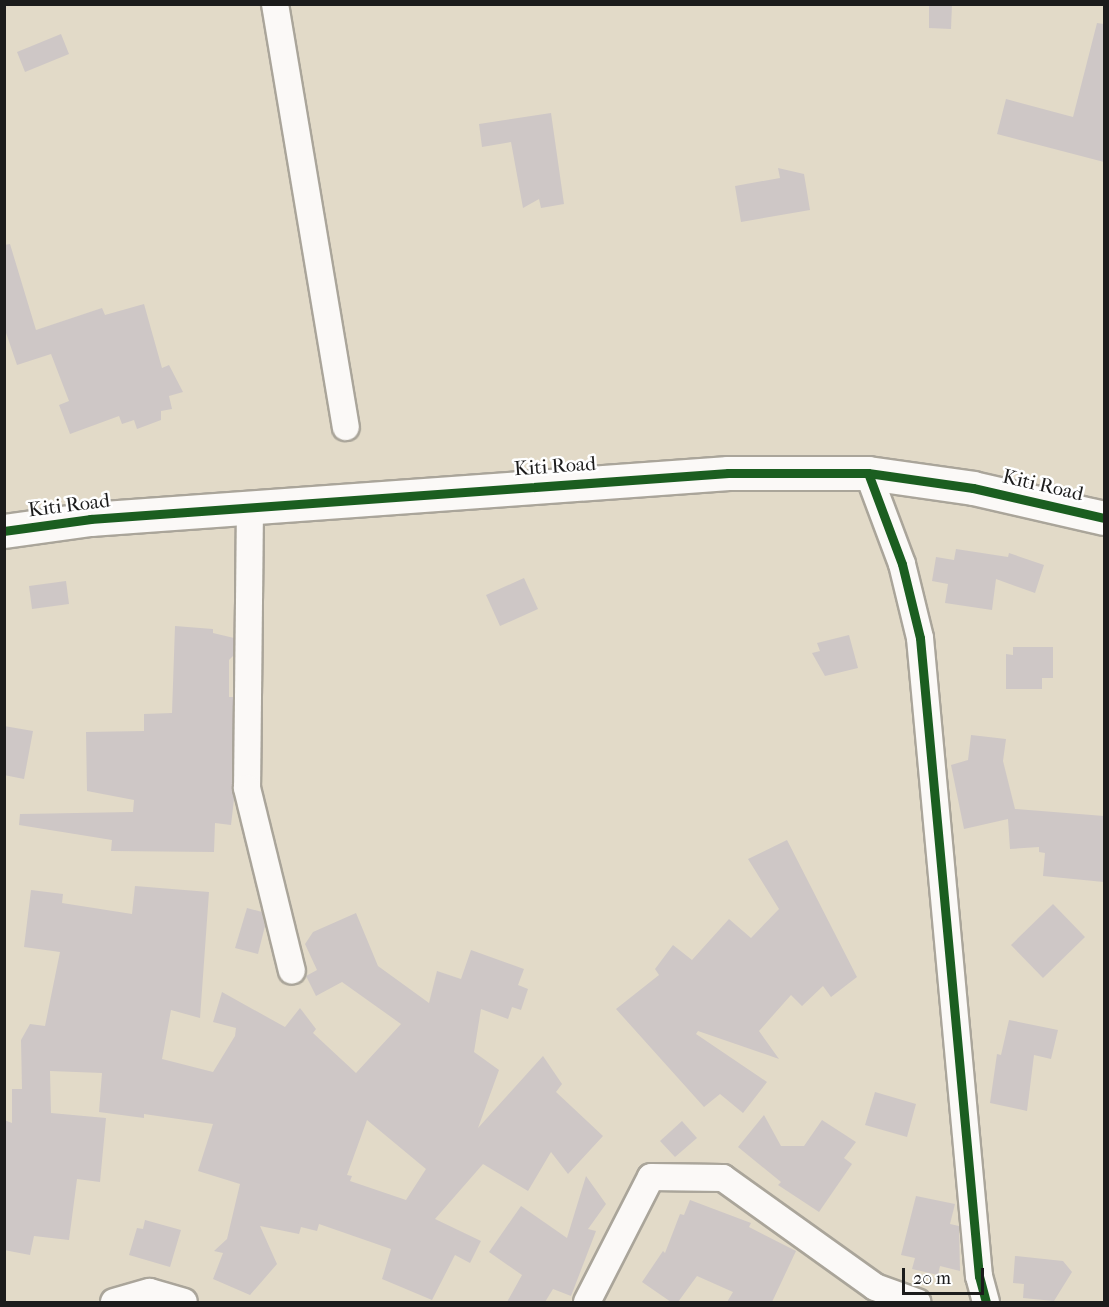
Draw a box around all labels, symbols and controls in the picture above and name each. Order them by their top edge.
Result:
street label: Kiti Road [513,451,597,481]
street label: Kiti Road [1000,464,1086,506]
street label: Kiti Road [27,488,111,522]
scale bar [905,1256,988,1294]
text: 20 m [913,1268,951,1289]

